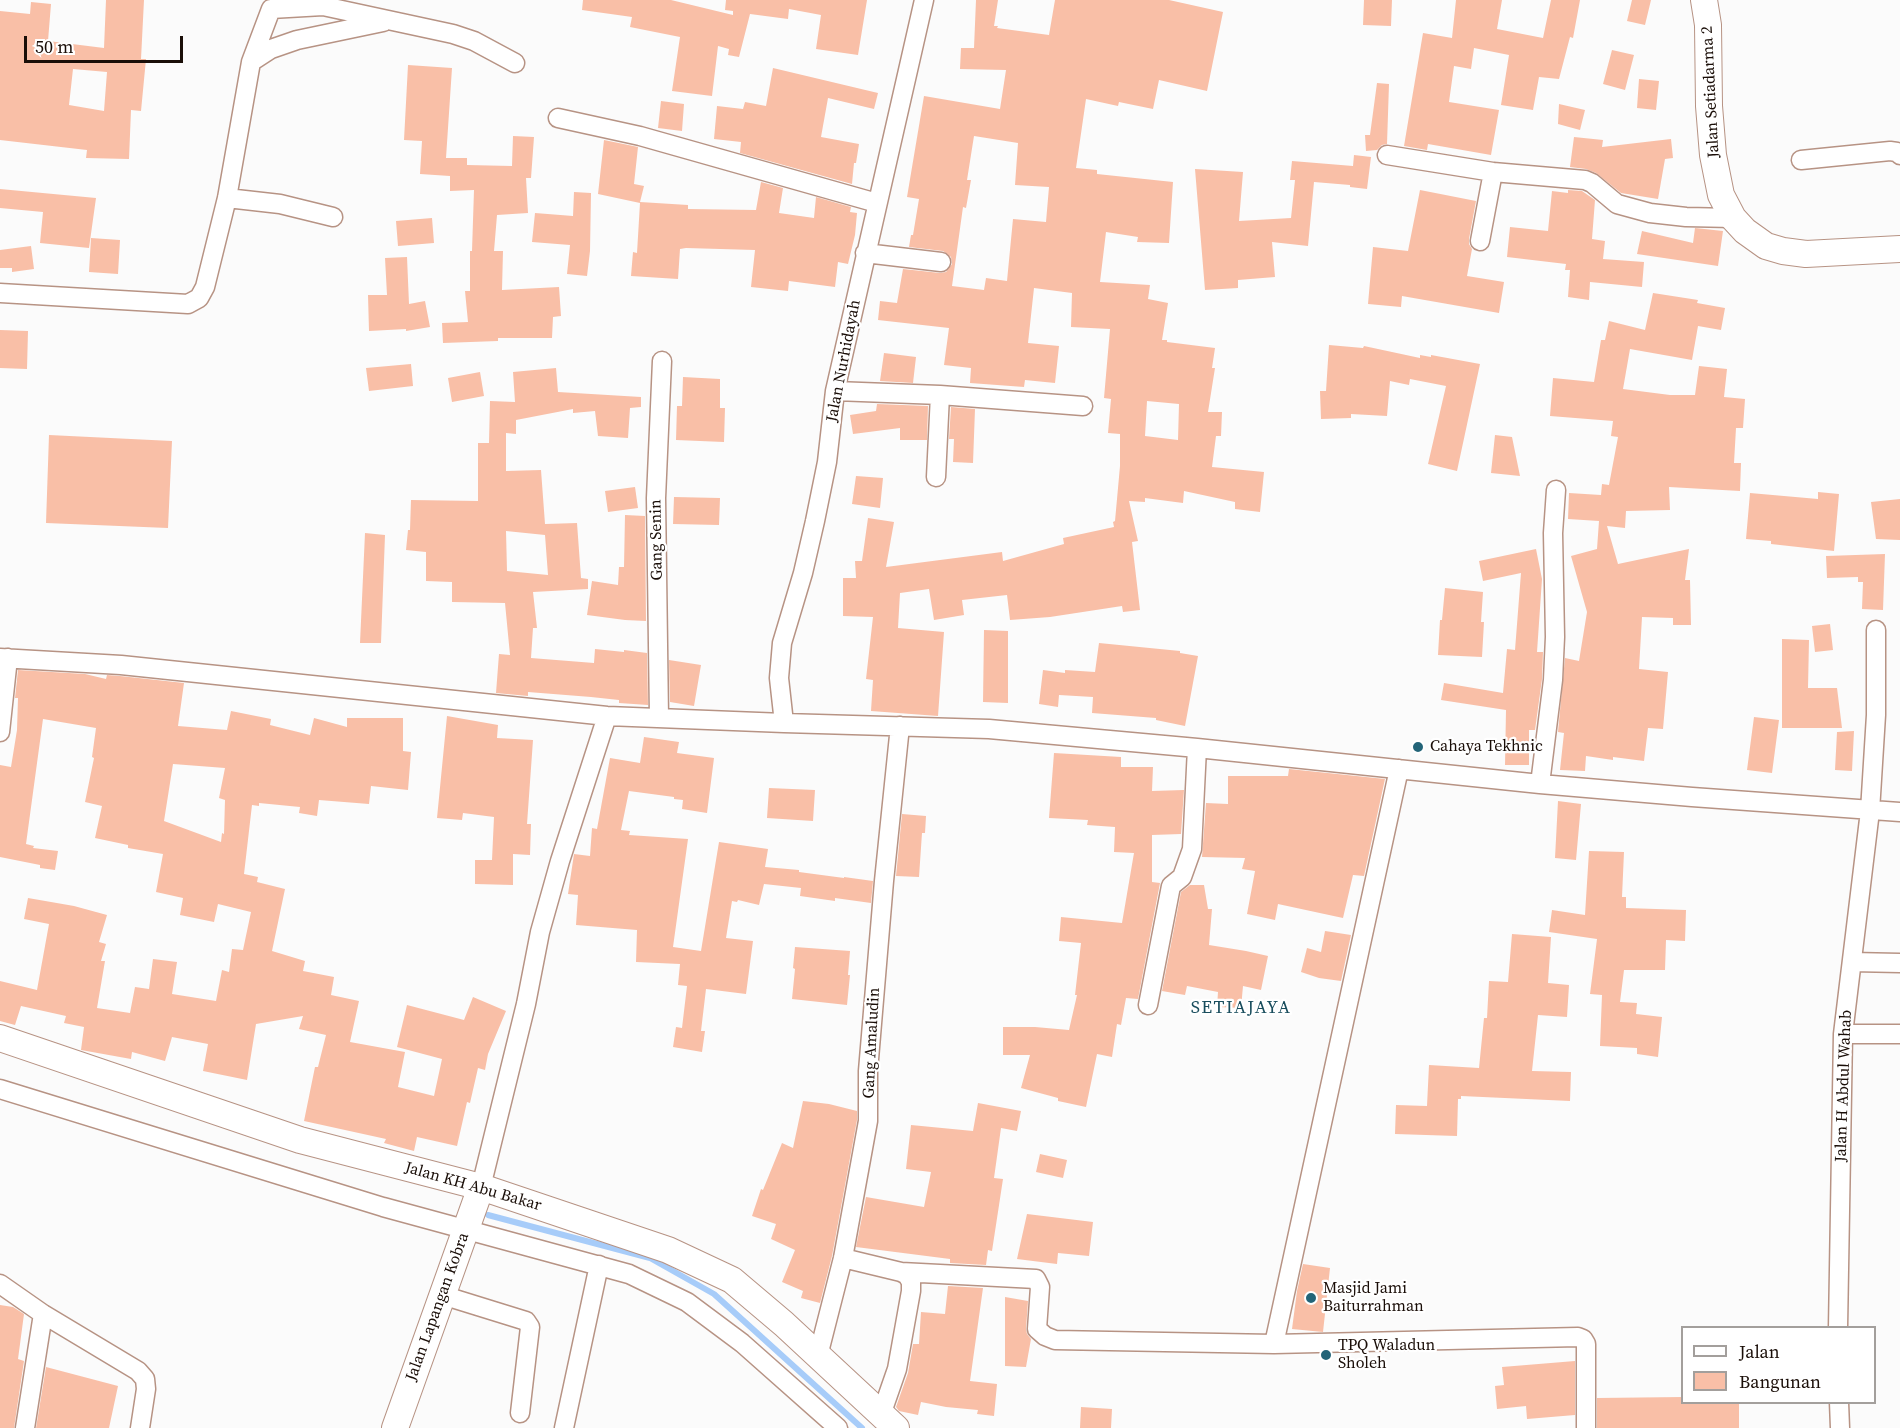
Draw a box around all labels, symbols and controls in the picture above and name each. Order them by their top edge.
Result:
scale bar [27,24,186,62]
street label: Jalan Setiadarma 2 [1698,25,1724,159]
text: 50 m [35,34,73,59]
street label: Jalan Nurhidayah [823,298,865,424]
street label: Gang Senin [647,499,667,581]
place label: Cahaya Tekhnic [1430,737,1543,757]
marker: Cahaya Tekhnic [1411,740,1425,754]
street label: Gang Amaludin [860,987,884,1099]
district label: SETIAJAYA [1191,997,1291,1019]
street label: Jalan H Abdul Wahab [1832,1010,1856,1162]
street label: Jalan KH Abu Bakar [402,1158,544,1216]
street label: Jalan Lapangan Kobra [402,1230,474,1384]
place label: Masjid Jami Baiturrahman [1323,1279,1424,1317]
marker: Masjid Jami Baiturrahman [1304,1291,1318,1305]
legend [1681,1326,1876,1404]
place label: TPQ Waladun Sholeh [1338,1336,1435,1374]
text: Jalan [1739,1339,1780,1364]
marker: TPQ Waladun Sholeh [1319,1348,1333,1362]
text: Bangunan [1739,1369,1821,1394]

